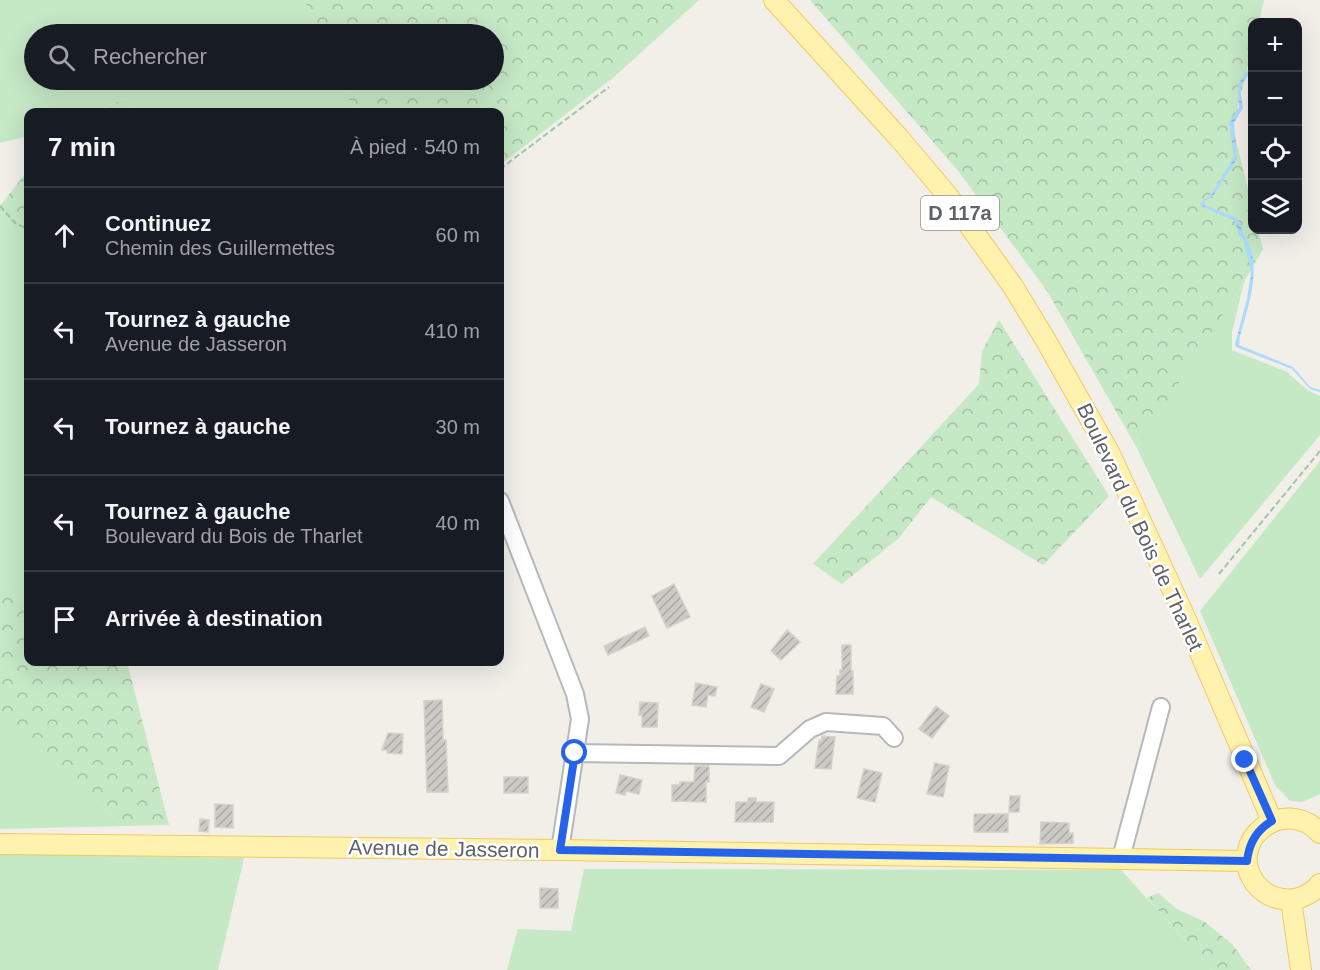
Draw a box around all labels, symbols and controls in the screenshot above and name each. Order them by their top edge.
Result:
map controls [1248,18,1302,234]
button: + [1248,18,1302,72]
search box [24,24,504,90]
icon: search [45,41,78,74]
text: Rechercher [93,44,207,69]
button: − [1248,72,1302,126]
button: locate [1248,126,1302,180]
text: 7 min [48,132,116,162]
text: À pied · 540 m [350,136,480,158]
button: layers [1248,180,1302,234]
road number: D 117a [921,196,999,230]
text: Continuez [105,211,211,236]
icon: ahead [48,219,81,252]
text: 60 m [436,224,480,246]
text: Chemin des Guillermettes [105,237,335,259]
text: Tournez à gauche [105,307,290,332]
icon: left [48,315,81,348]
text: 410 m [424,320,480,342]
text: Avenue de Jasseron [105,333,287,355]
street label: Boulevard du Bois de Tharlet [1073,399,1208,654]
icon: left [48,411,81,444]
text: Tournez à gauche [105,414,290,439]
text: 30 m [436,416,480,438]
text: Tournez à gauche [105,499,290,524]
icon: left [48,507,81,540]
text: 40 m [436,512,480,534]
text: Boulevard du Bois de Tharlet [105,525,363,547]
icon: arrive [48,603,81,636]
text: Arrivée à destination [105,606,323,631]
route start [561,739,587,765]
route end [1231,746,1257,772]
street label: Avenue de Jasseron [348,835,540,862]

